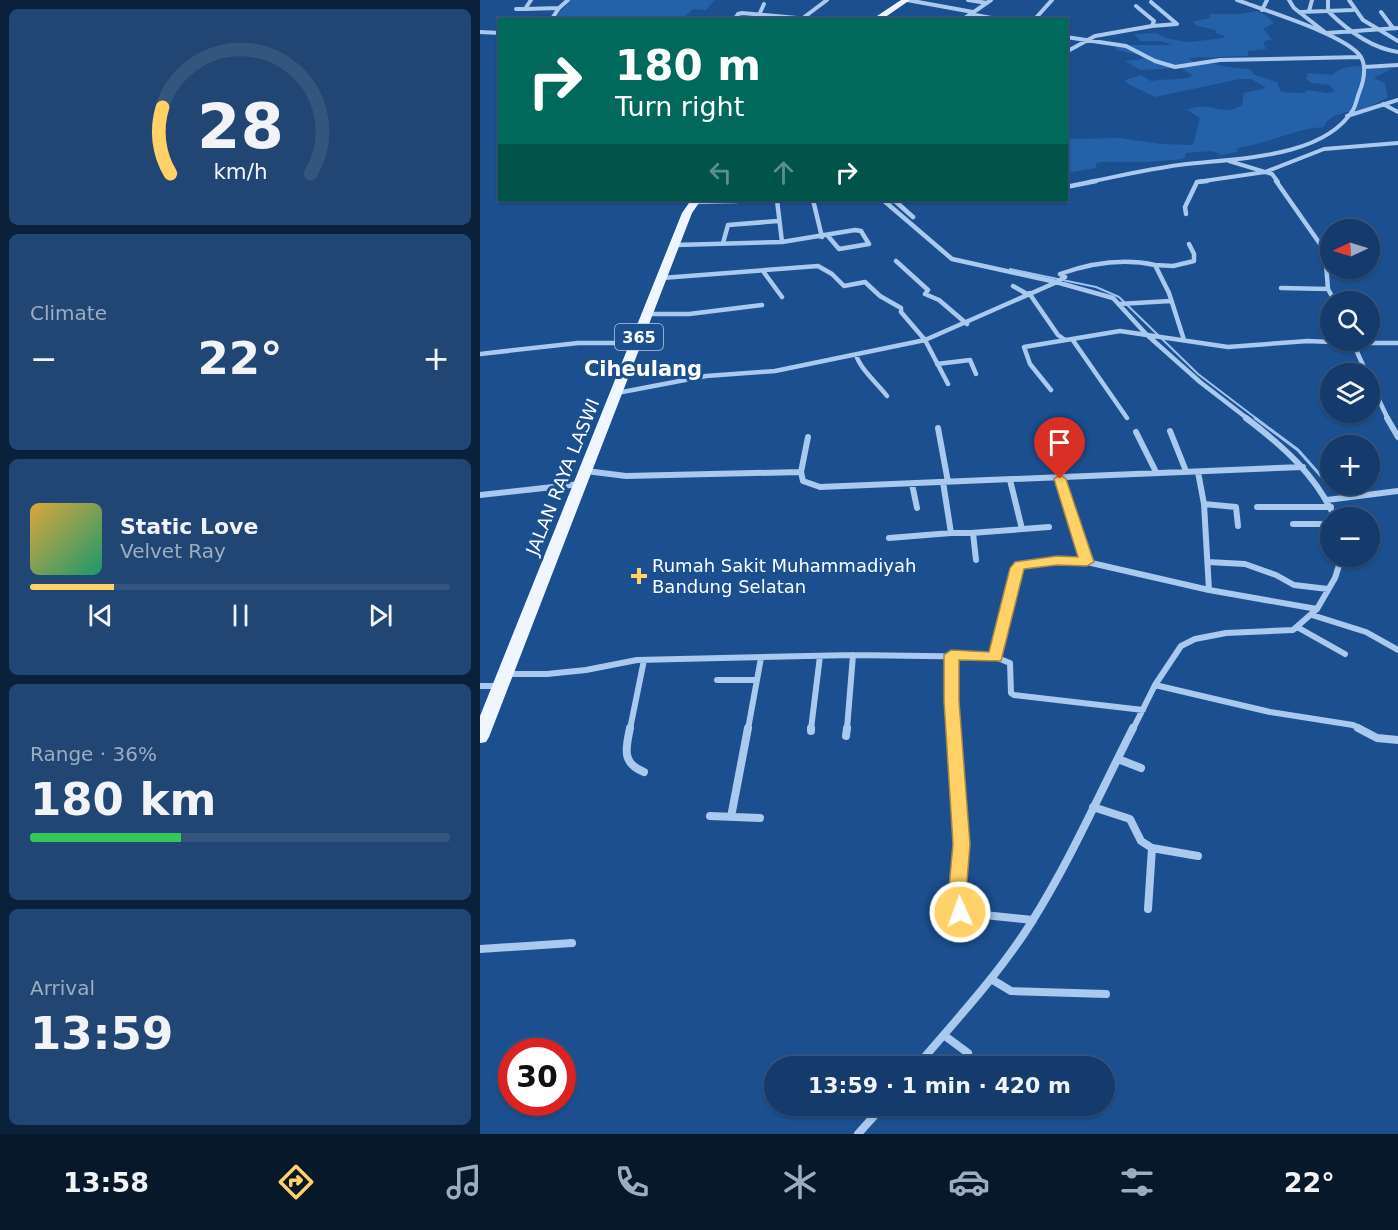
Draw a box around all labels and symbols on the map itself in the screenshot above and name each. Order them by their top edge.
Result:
north arrow [1320,219,1380,279]
road number: 365 [615,324,663,350]
district label: Ciheulang [584,357,702,381]
street label: JALAN RAYA LASWI [521,396,604,559]
pin [1034,417,1085,479]
place label: Rumah Sakit Muhammadiyah Bandung Selatan [652,555,916,597]
marker: Rumah Sakit Muhammadiyah Bandung Selatan [630,567,648,585]
position arrow [928,880,992,944]
speed limit sign: 30 [498,1038,576,1116]

